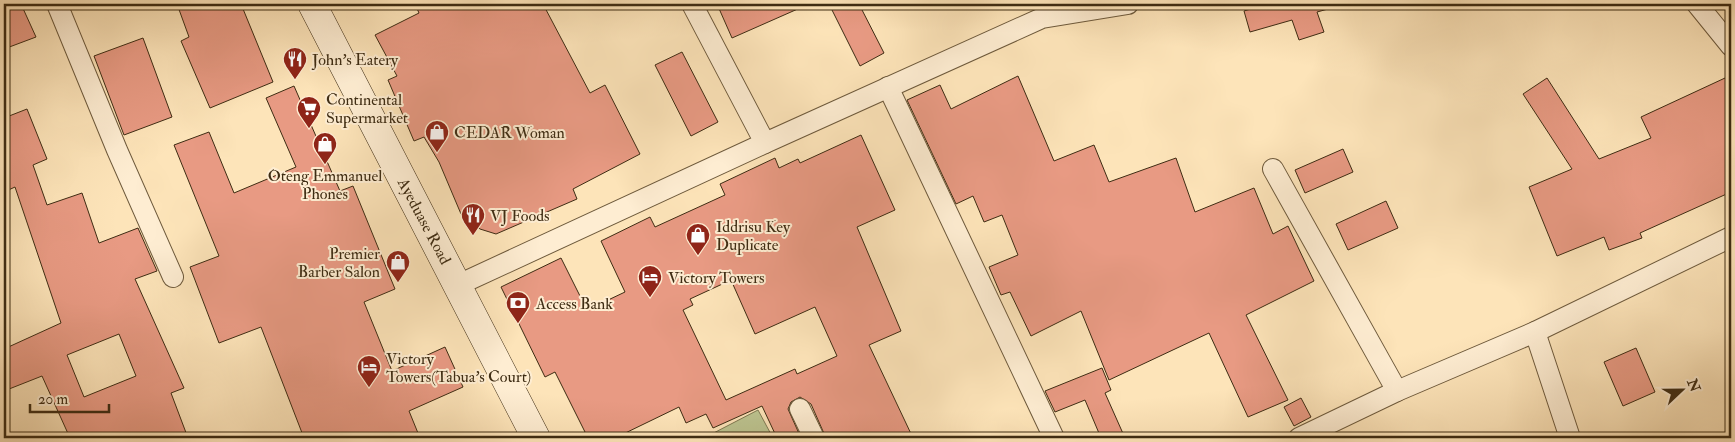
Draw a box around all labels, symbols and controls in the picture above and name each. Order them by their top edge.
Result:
restaurant icon: John's Eatery [282,46,308,80]
place label: John's Eatery [311,50,399,71]
place label: Continental Supermarket [326,90,408,129]
supermarket icon: Continental Supermarket [296,95,322,129]
shop icon: CEDAR Woman [424,119,450,153]
place label: CEDAR Woman [454,123,565,143]
shop icon: Oteng Emmanuel Phones [312,131,338,165]
place label: Oteng Emmanuel Phones [268,166,382,204]
street label: Ayeduase Road [392,174,455,268]
restaurant icon: VJ Foods [460,202,486,236]
place label: VJ Foods [490,206,550,227]
place label: Iddrisu Key Duplicate [716,217,791,256]
shop icon: Iddrisu Key Duplicate [685,222,711,256]
place label: Premier Barber Salon [298,244,380,282]
shop icon: Premier Barber Salon [385,249,411,283]
hotel icon: Victory Towers [637,264,663,298]
place label: Victory Towers [668,268,764,288]
bank icon: Access Bank [505,290,531,324]
place label: Access Bank [535,294,613,314]
place label: Victory Towers(Tabua's Court) [386,349,531,387]
hotel icon: Victory Towers(Tabua's Court) [356,354,382,388]
north arrow [1658,364,1708,414]
text: N [1683,375,1704,395]
scale bar [30,382,109,414]
text: 20 m [38,390,68,409]

